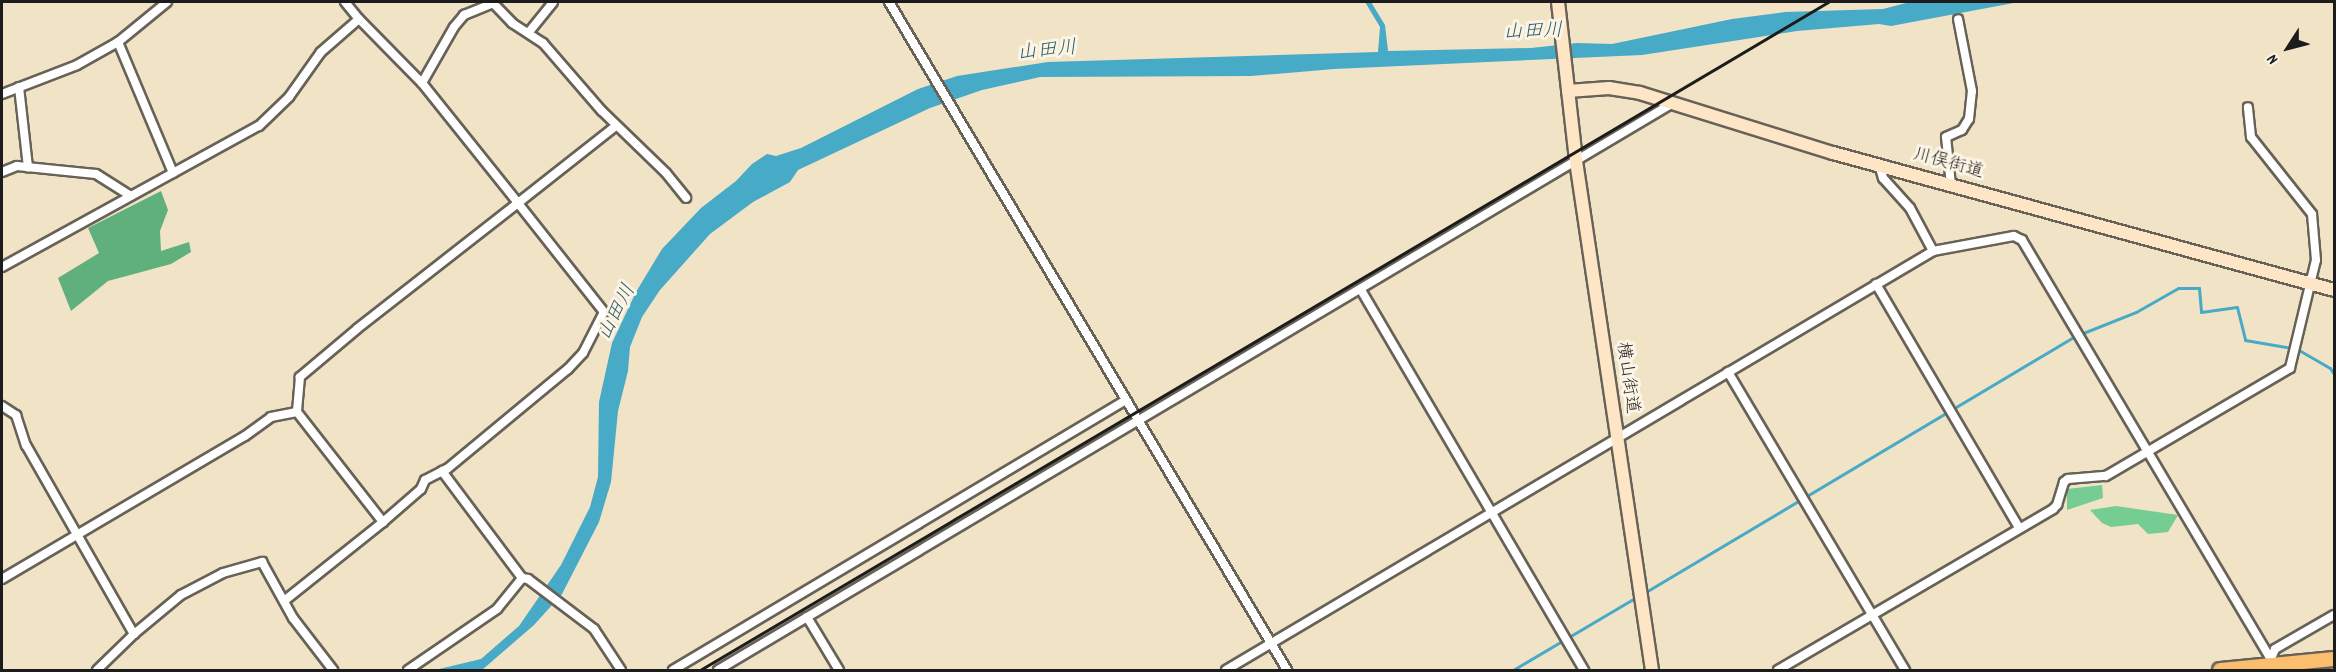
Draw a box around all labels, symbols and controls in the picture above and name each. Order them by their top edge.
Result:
north arrow [2258,18,2318,78]
water label: 山田川 [1503,20,1563,46]
water label: 山田川 [1016,37,1078,67]
text: N [2261,49,2285,69]
street label: 川俣街道 [1910,145,1986,185]
water label: 山田川 [594,281,642,345]
street label: 横山街道 [1610,341,1642,415]

